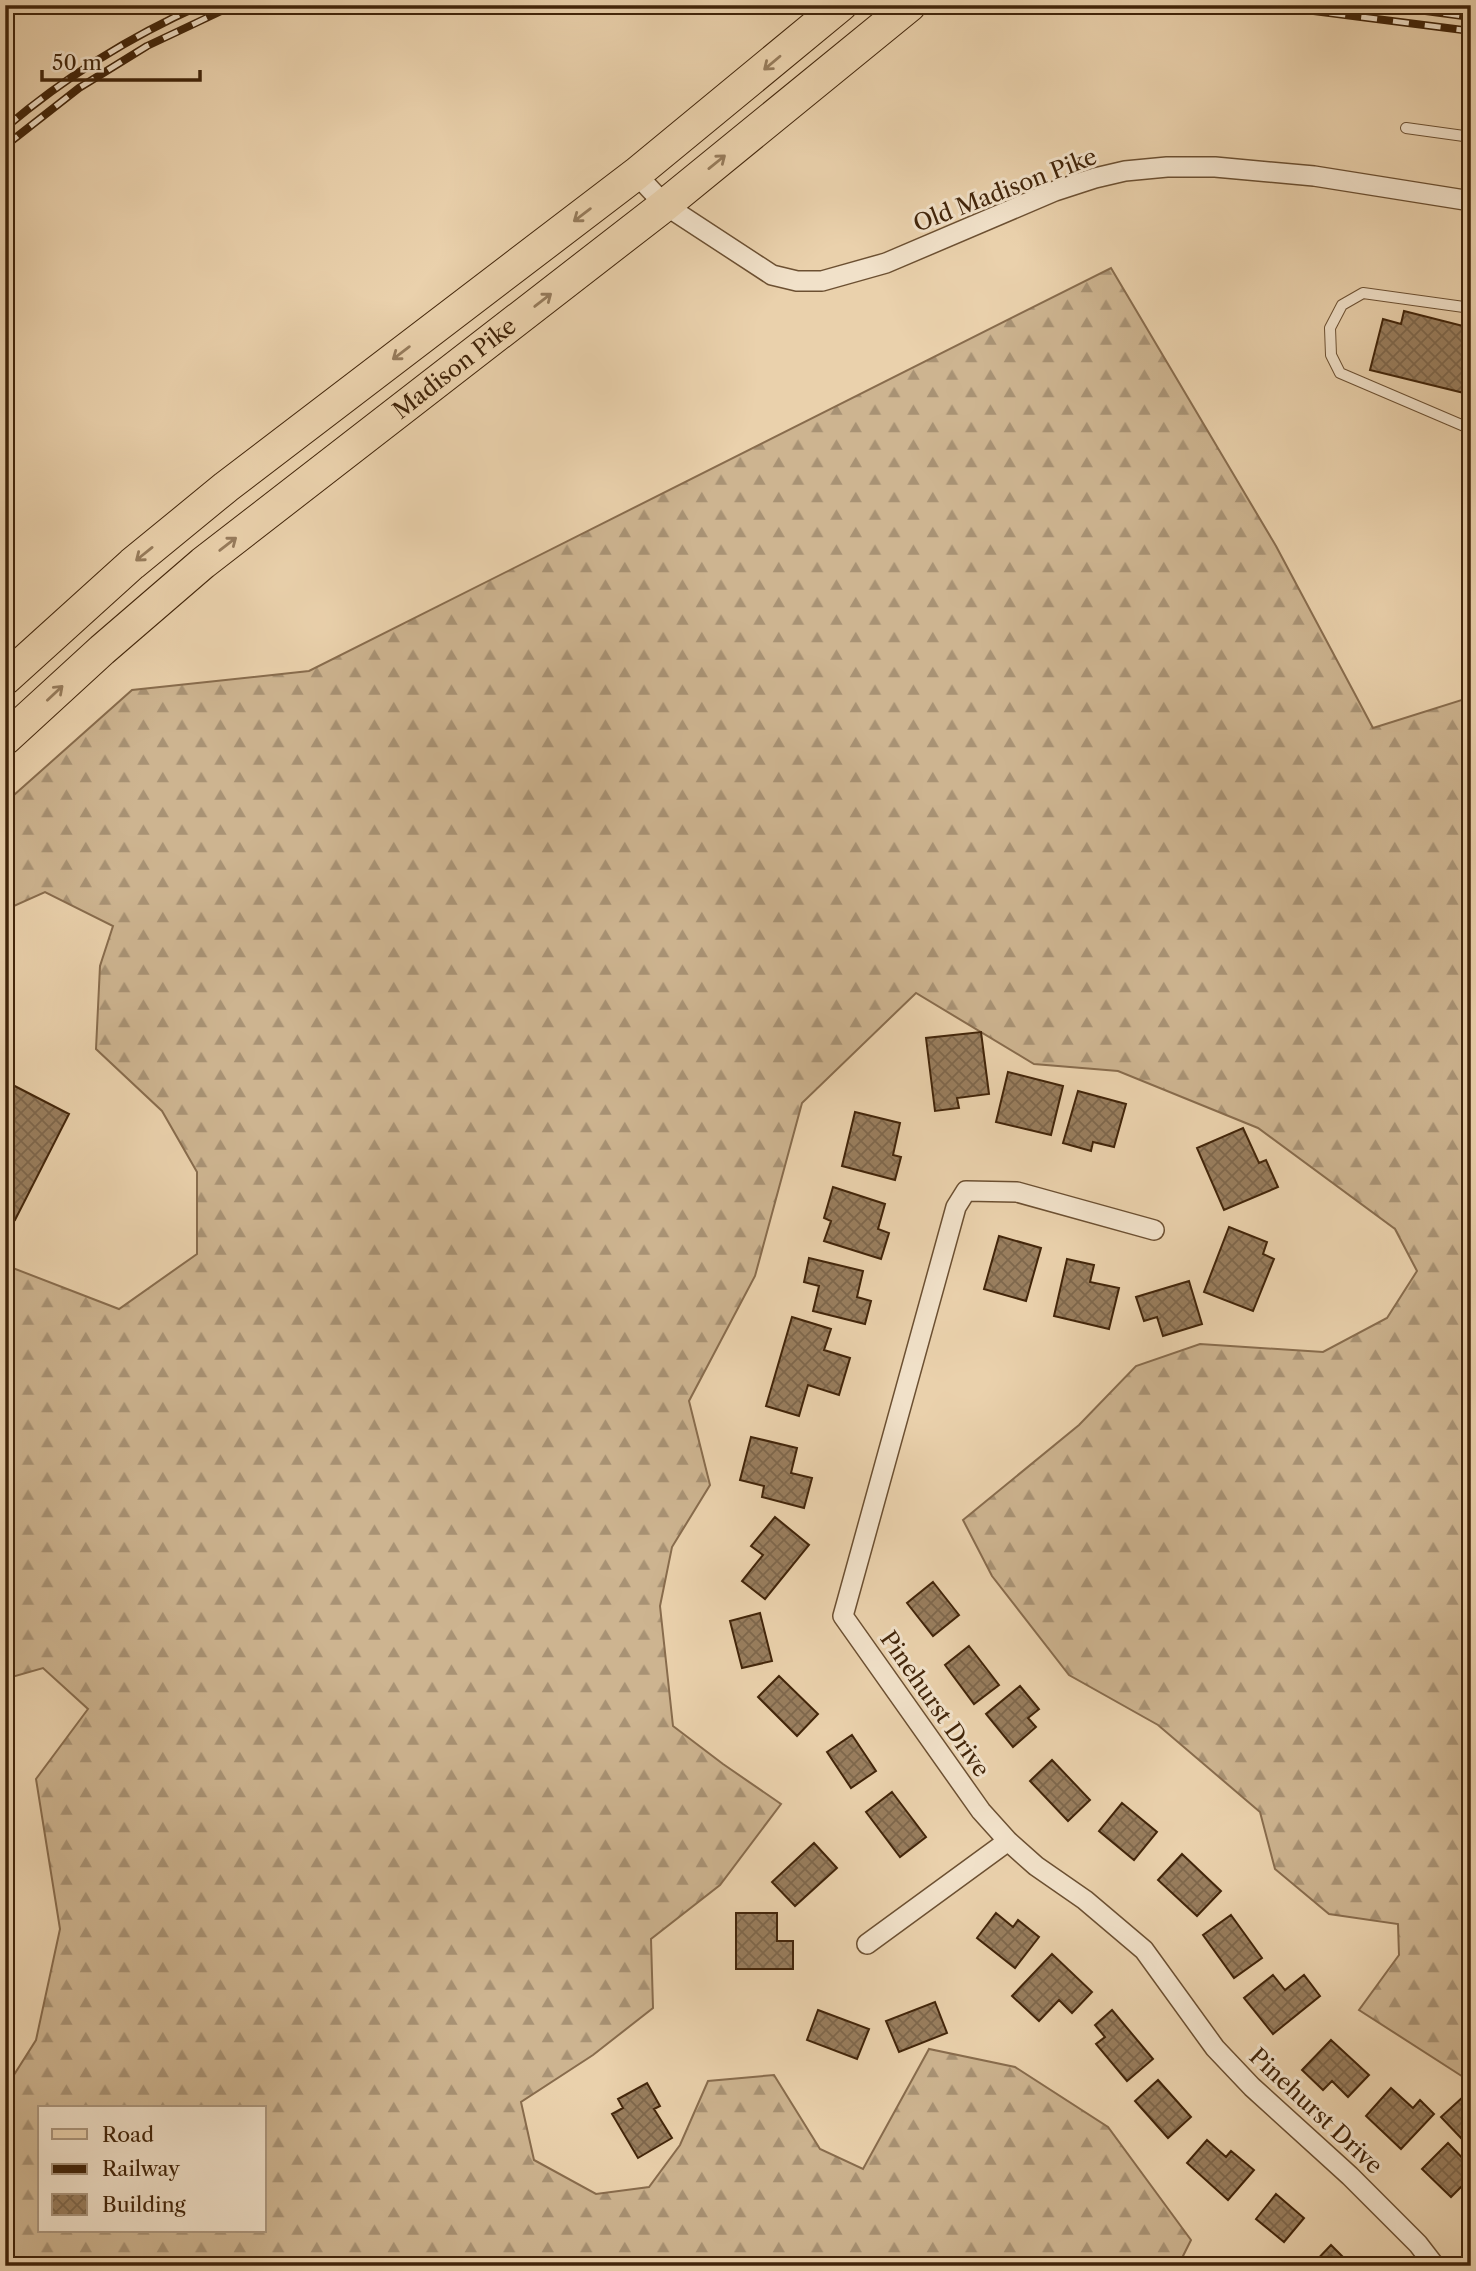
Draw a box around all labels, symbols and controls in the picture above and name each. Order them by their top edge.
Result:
scale bar [42,38,200,82]
text: 50 m [52,50,102,75]
one-way arrow [763,55,781,71]
street label: Old Madison Pike [909,142,1101,238]
one-way arrow [708,154,726,170]
one-way arrow [572,207,591,222]
one-way arrow [533,292,551,307]
street label: Madison Pike [387,312,522,425]
one-way arrow [392,346,411,361]
one-way arrow [218,537,236,552]
one-way arrow [136,546,154,561]
one-way arrow [46,685,64,701]
street label: Pinehurst Drive [874,1626,996,1782]
street label: Pinehurst Drive [1244,2042,1388,2180]
legend [38,2106,266,2232]
text: Road [102,2122,154,2147]
text: Railway [102,2156,180,2181]
text: Building [102,2192,187,2217]

